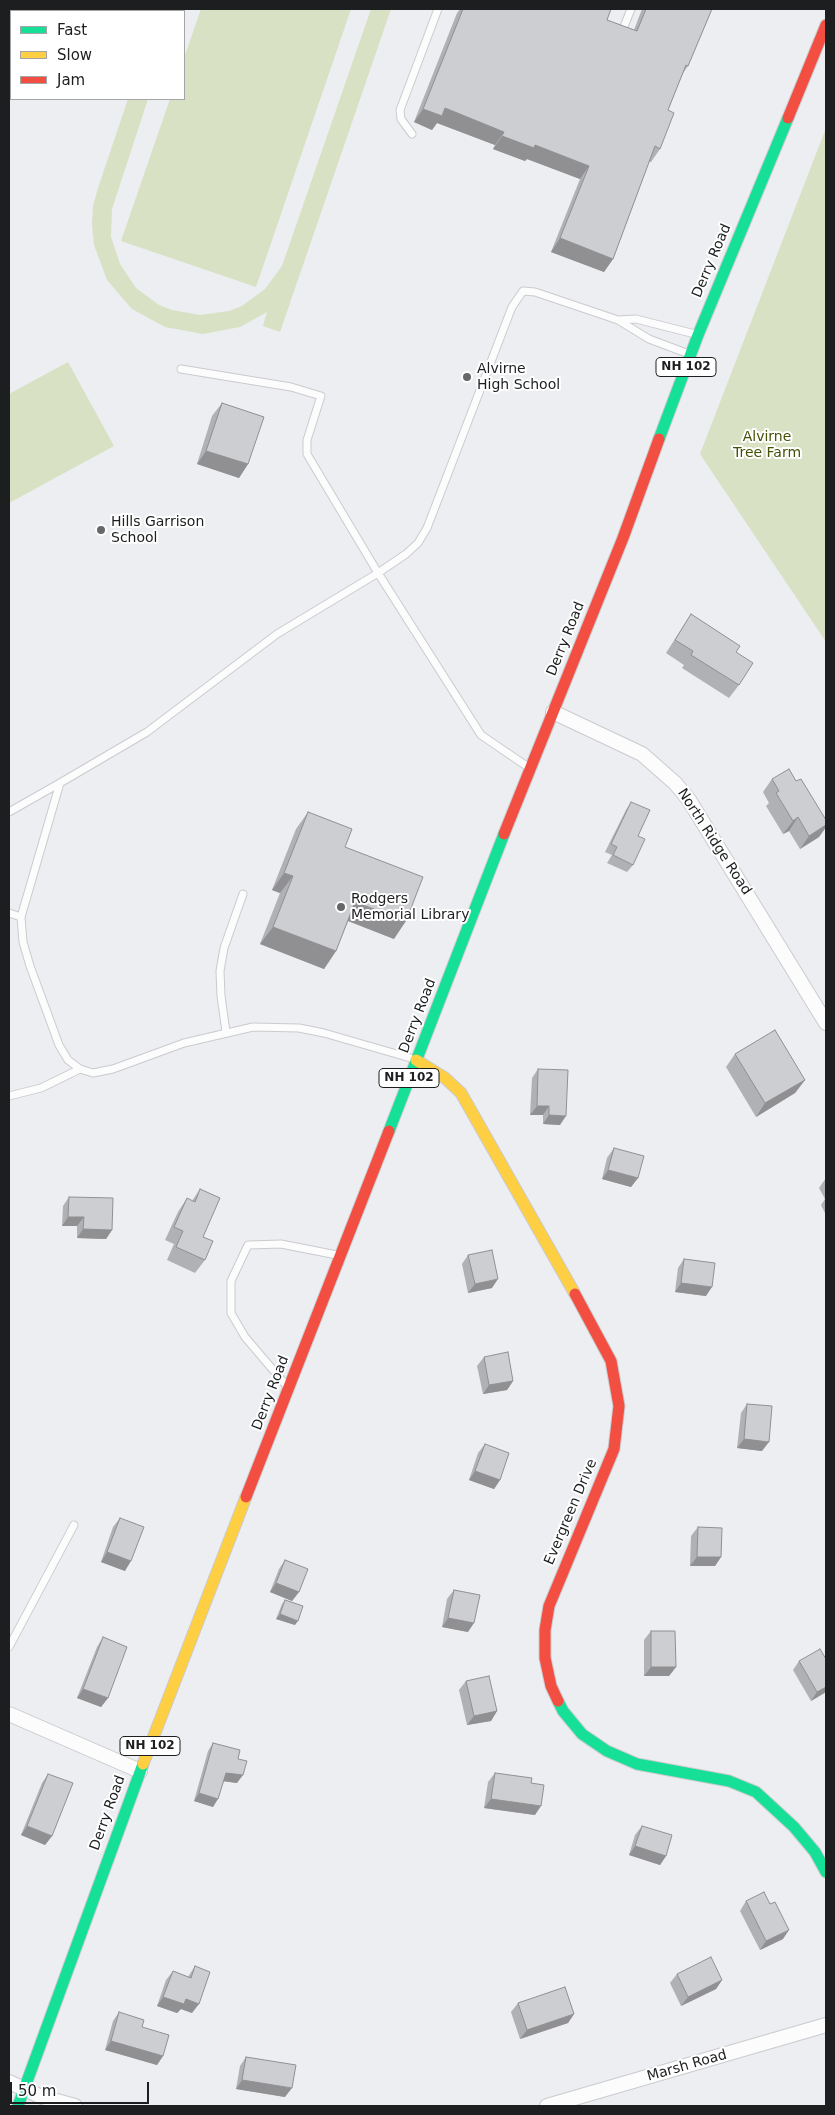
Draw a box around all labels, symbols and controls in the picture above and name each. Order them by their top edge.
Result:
legend [10,10,185,100]
text: Fast [57,21,87,39]
text: Slow [57,46,92,64]
text: Jam [57,71,85,89]
street label: Derry Road [689,222,735,300]
road number: NH 102 [656,358,716,377]
place label: Alvirne High School [477,361,560,394]
marker: Alvirne High School [461,371,473,383]
park label: Alvirne Tree Farm [733,429,801,462]
place label: Hills Garrison School [111,514,204,546]
marker: Hills Garrison School [95,524,107,536]
street label: Derry Road [544,599,588,679]
street label: North Ridge Road [673,786,755,898]
place label: Rodgers Memorial Library [351,891,469,924]
marker: Rodgers Memorial Library [335,901,347,913]
street label: Derry Road [396,976,440,1056]
road number: NH 102 [379,1068,439,1088]
street label: Derry Road [249,1353,293,1433]
street label: Evergreen Drive [541,1456,601,1568]
road number: NH 102 [120,1736,180,1755]
street label: Derry Road [87,1773,129,1853]
street label: Marsh Road [645,2047,729,2085]
scale bar [12,2072,151,2104]
text: 50 m [18,2082,56,2100]

